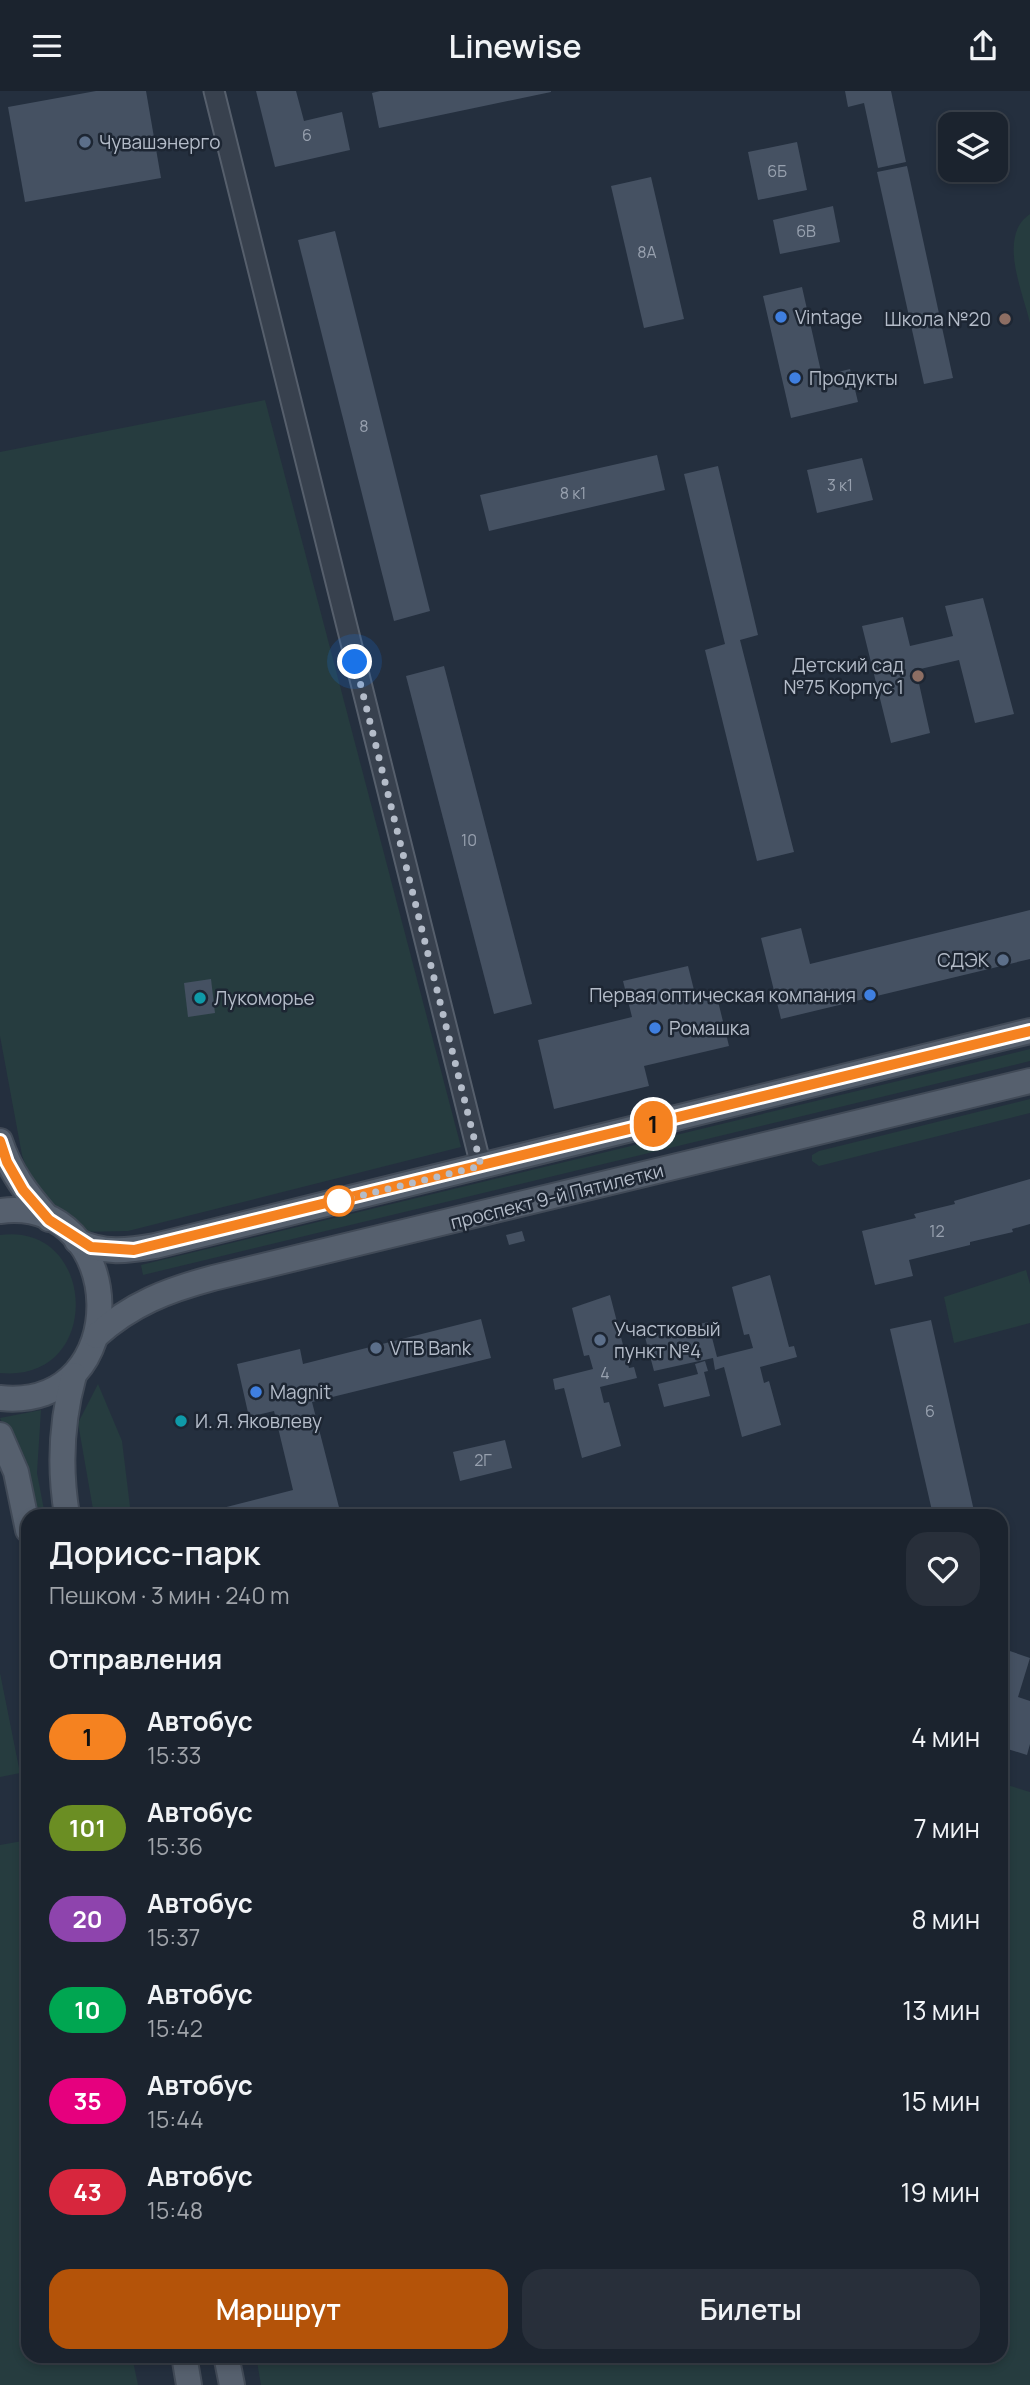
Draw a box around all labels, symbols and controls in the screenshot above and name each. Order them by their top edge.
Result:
text: Linewise [448,24,582,68]
icon: menu [28,27,66,65]
icon: share [964,27,1002,65]
map controls [938,112,1008,182]
button: layers [938,112,1008,182]
house number: 6 [302,124,312,146]
place label: Чувашэнерго [99,129,220,155]
marker: Чувашэнерго [77,134,93,150]
house number: 6Б [767,160,787,182]
house number: 6В [796,220,816,242]
house number: 8А [637,241,657,263]
place label: Vintage [795,304,862,330]
place label: Школа №20 [885,306,991,332]
marker: Vintage [773,309,789,325]
marker: Школа №20 [997,311,1013,327]
place label: Продукты [809,365,898,391]
marker: Продукты [787,370,803,386]
house number: 8 [359,415,369,437]
house number: 3 к1 [827,474,853,496]
house number: 8 к1 [560,482,586,504]
your location [337,644,372,679]
place label: Детский сад №75 Корпус 1 [783,652,904,700]
marker: Детский сад №75 Корпус 1 [910,668,926,684]
house number: 10 [461,829,477,851]
place label: СДЭК [937,947,990,973]
marker: СДЭК [995,952,1011,968]
place label: Первая оптическая компания [589,982,856,1008]
place label: Лукоморье [214,985,315,1011]
marker: Первая оптическая компания [862,987,878,1003]
marker: Лукоморье [192,990,208,1006]
place label: Ромашка [669,1015,750,1041]
marker: Ромашка [647,1020,663,1036]
line badge: 1 [630,1101,676,1147]
text: 1 [648,1107,658,1140]
street label: проспект 9-й Пятилетки [448,1157,666,1235]
unlabelled marker [324,1186,354,1216]
house number: 12 [929,1220,945,1242]
place label: Участковый пункт №4 [614,1316,721,1364]
marker: Участковый пункт №4 [592,1332,608,1348]
place label: VTB Bank [390,1335,472,1361]
marker: VTB Bank [368,1340,384,1356]
house number: 4 [600,1362,610,1384]
place label: Magnit [270,1379,331,1405]
marker: Magnit [248,1384,264,1400]
house number: 6 [925,1400,935,1422]
place label: И. Я. Яковлеву [195,1408,322,1434]
marker: И. Я. Яковлеву [173,1413,189,1429]
house number: 2Г [474,1449,492,1471]
text: Дорисс-парк [49,1530,260,1575]
button: heart [906,1532,980,1606]
text: Пешком · 3 мин · 240 m [49,1579,290,1611]
text: Отправления [49,1641,222,1677]
text: Автобус [147,1703,253,1739]
text: 4 мин [911,1719,980,1755]
text: 1 [82,1720,93,1753]
text: 15:33 [147,1739,202,1771]
text: Автобус [147,1794,253,1830]
text: 7 мин [914,1810,980,1846]
text: 101 [69,1811,106,1844]
text: 15:36 [147,1830,203,1862]
text: Автобус [147,1885,253,1921]
text: 8 мин [912,1901,980,1937]
text: 20 [72,1902,103,1935]
text: 15:37 [147,1921,200,1953]
text: Автобус [147,1976,253,2012]
text: 13 мин [902,1992,980,2028]
text: 10 [74,1993,101,2026]
text: 15:42 [147,2012,203,2044]
text: Автобус [147,2067,253,2103]
text: 15 мин [902,2083,980,2119]
text: 35 [73,2084,102,2117]
text: 15:44 [147,2103,203,2135]
text: Автобус [147,2158,253,2194]
text: 19 мин [900,2174,980,2210]
text: 43 [73,2175,102,2208]
text: 15:48 [147,2194,203,2226]
button: Маршрут [49,2269,508,2349]
button: Билеты [522,2269,980,2349]

